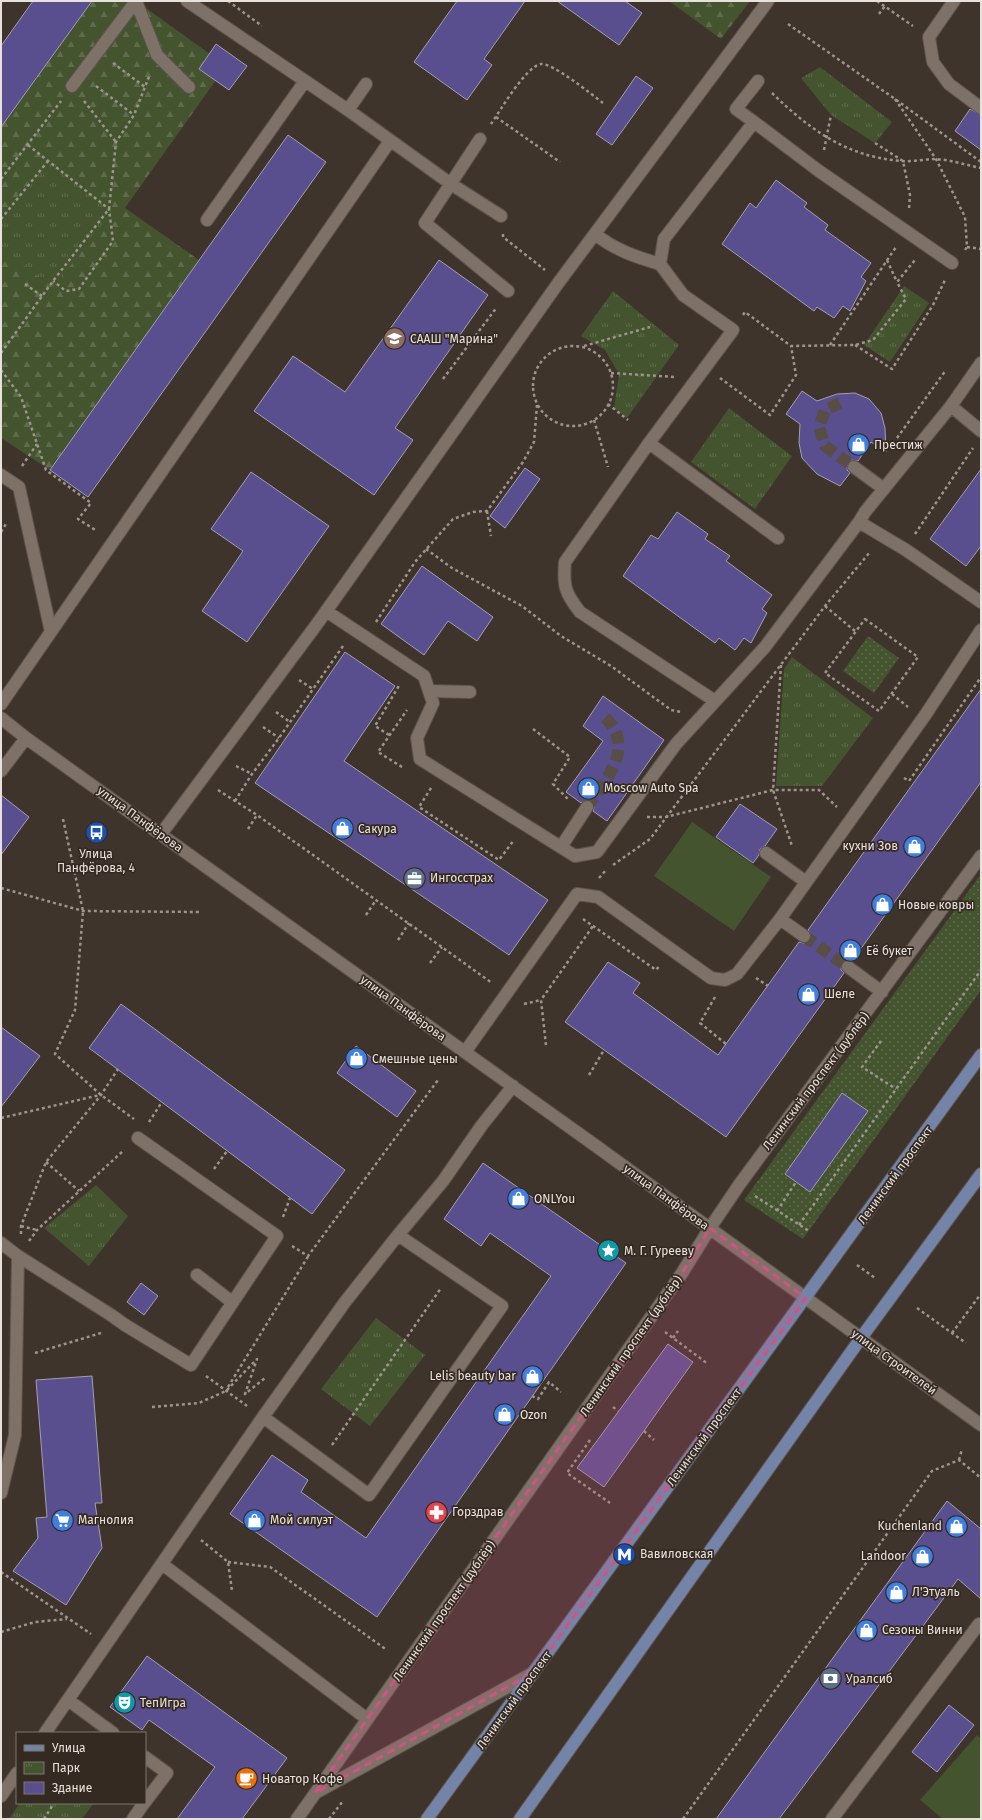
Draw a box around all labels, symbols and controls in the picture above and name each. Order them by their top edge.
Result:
school or university icon: СААШ "Марина" [382,326,408,352]
place label: СААШ "Марина" [410,332,498,346]
shop icon: Престиж [846,432,872,458]
place label: Престиж [874,438,923,452]
shop icon: Moscow Auto Spa [576,775,602,801]
place label: Moscow Auto Spa [604,781,699,795]
street label: улица Панфёрова [95,783,185,855]
shop icon: Сакура [329,816,355,842]
bus stop icon: Улица Панфёрова, 4 [83,820,109,846]
place label: Сакура [358,822,397,836]
shop icon: кухни Зов [901,833,927,859]
place label: кухни Зов [843,839,898,853]
place label: Улица Панфёрова, 4 [57,847,136,875]
office icon: Ингосстрах [402,865,428,891]
place label: Ингосстрах [430,871,493,885]
shop icon: Новые ковры [870,892,896,918]
place label: Новые ковры [898,898,974,912]
shop icon: Её букет [838,938,864,964]
place label: Её букет [866,944,913,958]
street label: улица Панфёрова [358,972,448,1044]
shop icon: Шеле [796,981,822,1007]
place label: Шеле [824,987,855,1001]
street label: Ленинский проспект (дублёр) [760,1009,872,1153]
shop icon: Смешные цены [343,1046,369,1072]
place label: Смешные цены [372,1052,458,1066]
street label: Ленинский проспект [855,1123,936,1227]
street label: улица Панфёрова [621,1161,711,1233]
shop icon: ONLYou [506,1186,532,1212]
place label: ONLYou [534,1192,575,1206]
place icon: М. Г. Гурееву [596,1238,622,1264]
place label: М. Г. Гурееву [624,1244,694,1258]
street label: Ленинский проспект (дублёр) [577,1273,685,1419]
street label: улица Строителей [849,1326,939,1398]
shop icon: Lelis beauty bar [519,1363,545,1389]
place label: Lelis beauty bar [430,1369,516,1383]
street label: Ленинский проспект [664,1385,745,1489]
shop icon: Ozon [492,1402,518,1428]
place label: Ozon [520,1408,547,1422]
pharmacy icon: Горздрав [423,1499,449,1525]
place label: Горздрав [452,1505,504,1519]
supermarket icon: Магнолия [49,1507,75,1533]
shop icon: Мой силуэт [241,1507,267,1533]
place label: Магнолия [78,1513,134,1527]
place label: Мой силуэт [270,1513,334,1527]
shop icon: Kuchenland [944,1513,970,1539]
place label: Kuchenland [878,1519,942,1533]
street label: Ленинский проспект (дублёр) [390,1538,498,1684]
metro station icon: Вавиловская [611,1541,637,1567]
shop icon: Landoor [909,1543,935,1569]
place label: Вавиловская [640,1547,713,1561]
place label: Landoor [861,1549,906,1563]
shop icon: Л'Этуаль [883,1579,909,1605]
place label: Л'Этуаль [912,1585,960,1599]
shop icon: Сезоны Винни [853,1617,879,1643]
place label: Сезоны Винни [882,1623,963,1637]
street label: Ленинский проспект [474,1648,555,1752]
bank icon: Уралсиб [817,1666,843,1692]
place label: Уралсиб [846,1672,893,1686]
theatre icon: ТепИгра [111,1690,137,1716]
place label: ТепИгра [140,1696,186,1710]
legend [16,1732,146,1804]
text: Улица [52,1741,86,1755]
text: Парк [52,1761,81,1775]
cafe icon: Новатор Кофе [234,1766,260,1792]
place label: Новатор Кофе [262,1772,343,1786]
text: Здание [52,1781,92,1795]

